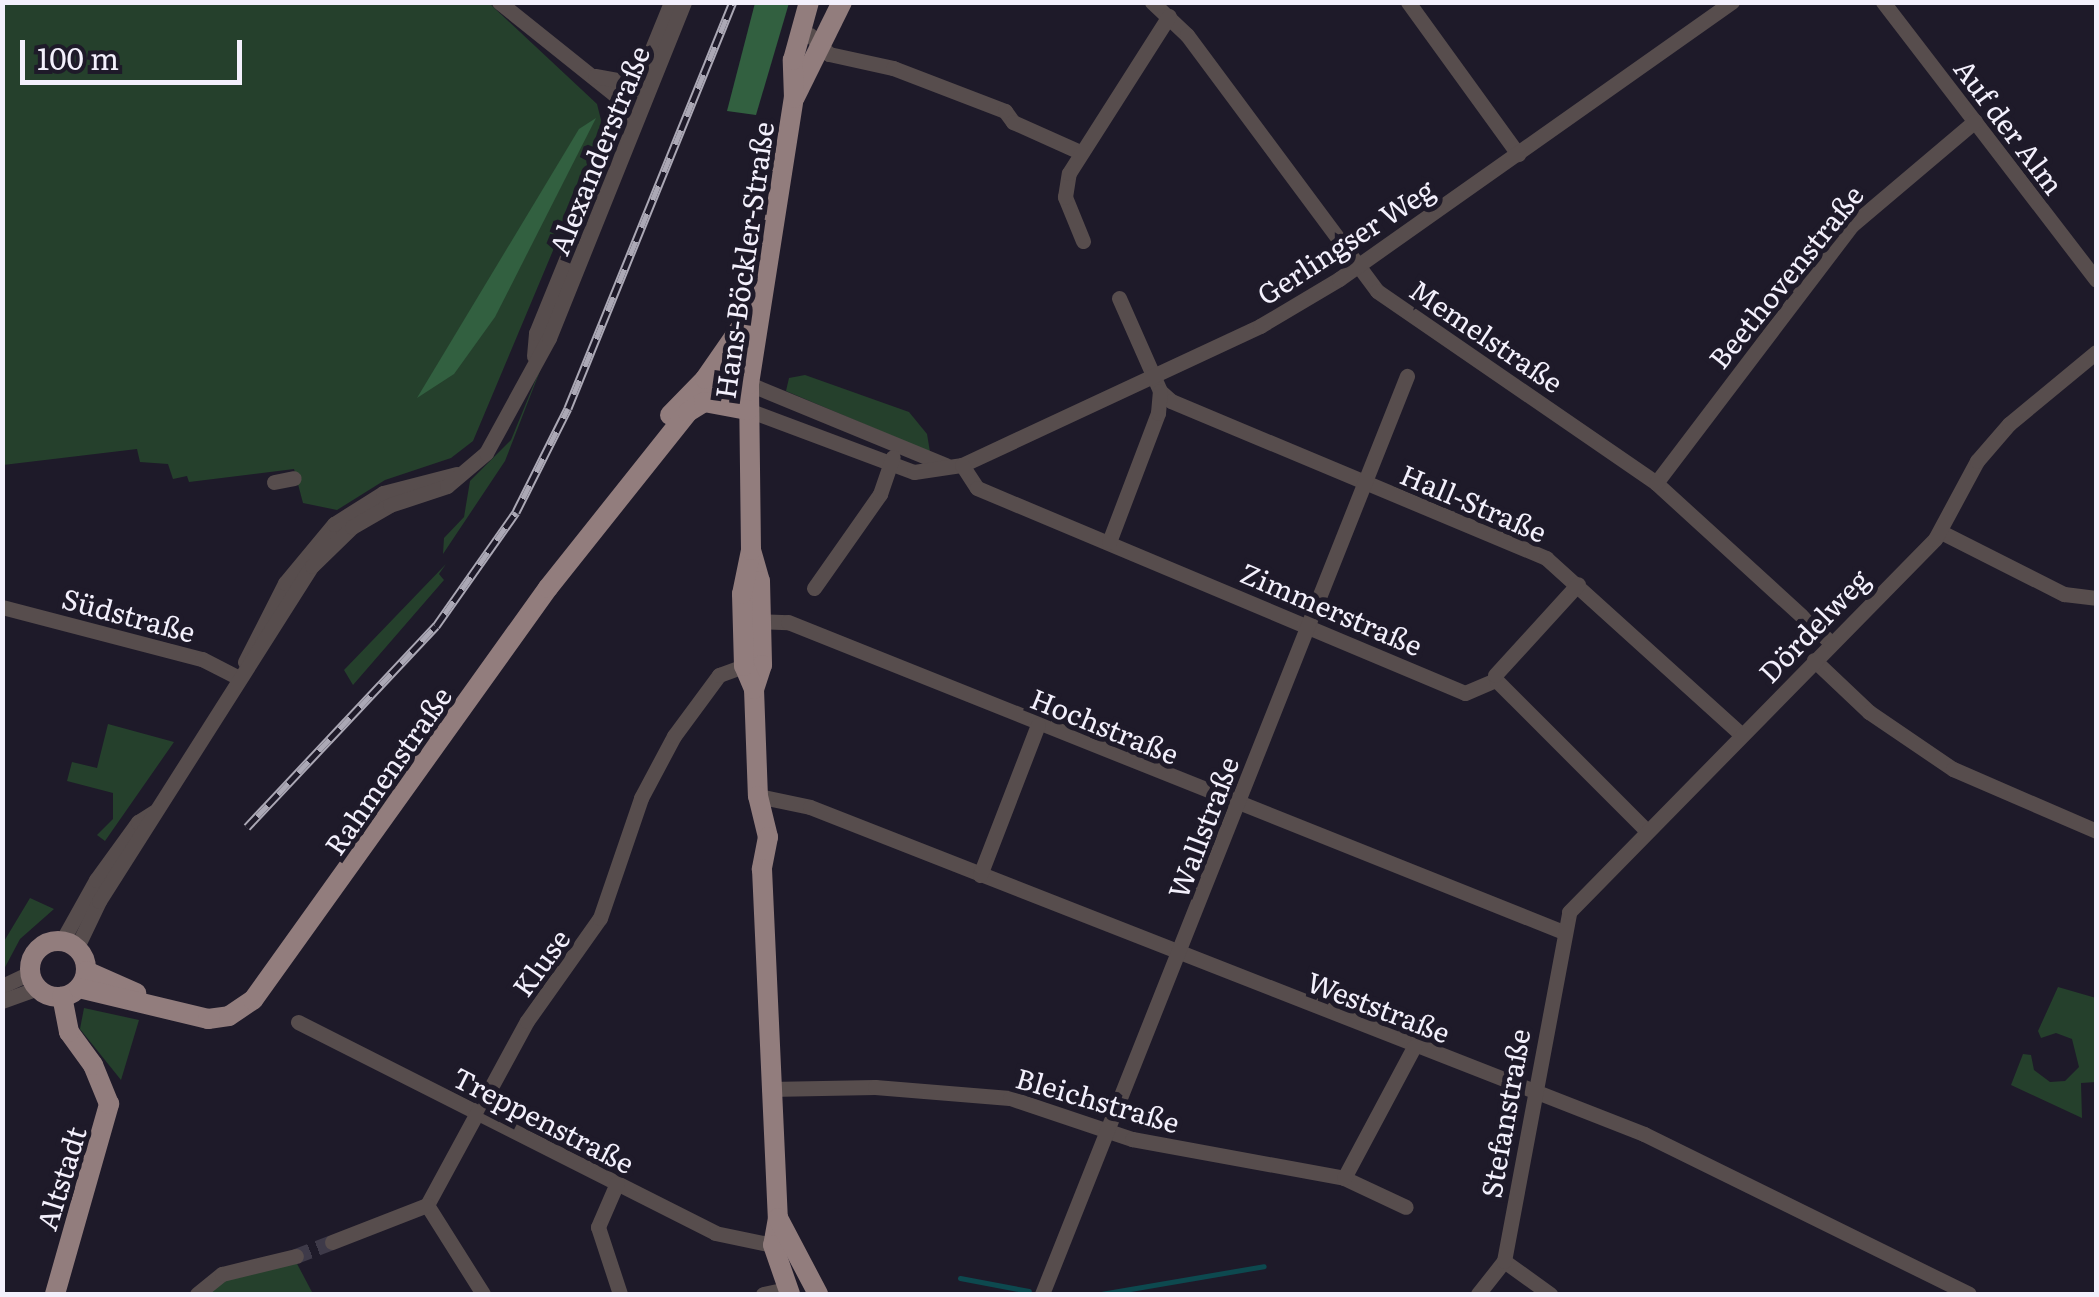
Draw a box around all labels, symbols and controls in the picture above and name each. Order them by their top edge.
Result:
scale bar [25,20,248,82]
text: 100 m [37,35,119,79]
street label: Alexanderstraße [541,41,655,259]
street label: Auf der Alm [1948,52,2072,200]
street label: Hans-Böckler-Straße [707,119,779,401]
street label: Gerlingser Weg [1250,171,1440,311]
street label: Beethovenstraße [1701,178,1869,374]
street label: Memelstraße [1404,272,1570,398]
street label: Hall-Straße [1396,456,1552,548]
street label: Zimmerstraße [1236,555,1428,661]
street label: Dördelweg [1751,561,1875,689]
street label: Südstraße [59,580,199,648]
street label: Rahmenstraße [317,679,457,861]
street label: Hochstraße [1026,680,1184,770]
street label: Wallstraße [1160,751,1244,903]
street label: Kluse [504,922,576,1002]
street label: Weststraße [1303,963,1455,1049]
street label: Stefanstraße [1473,1026,1535,1200]
street label: Treppenstraße [448,1059,640,1179]
street label: Bleichstraße [1012,1060,1184,1138]
street label: Altstadt [28,1122,92,1234]

